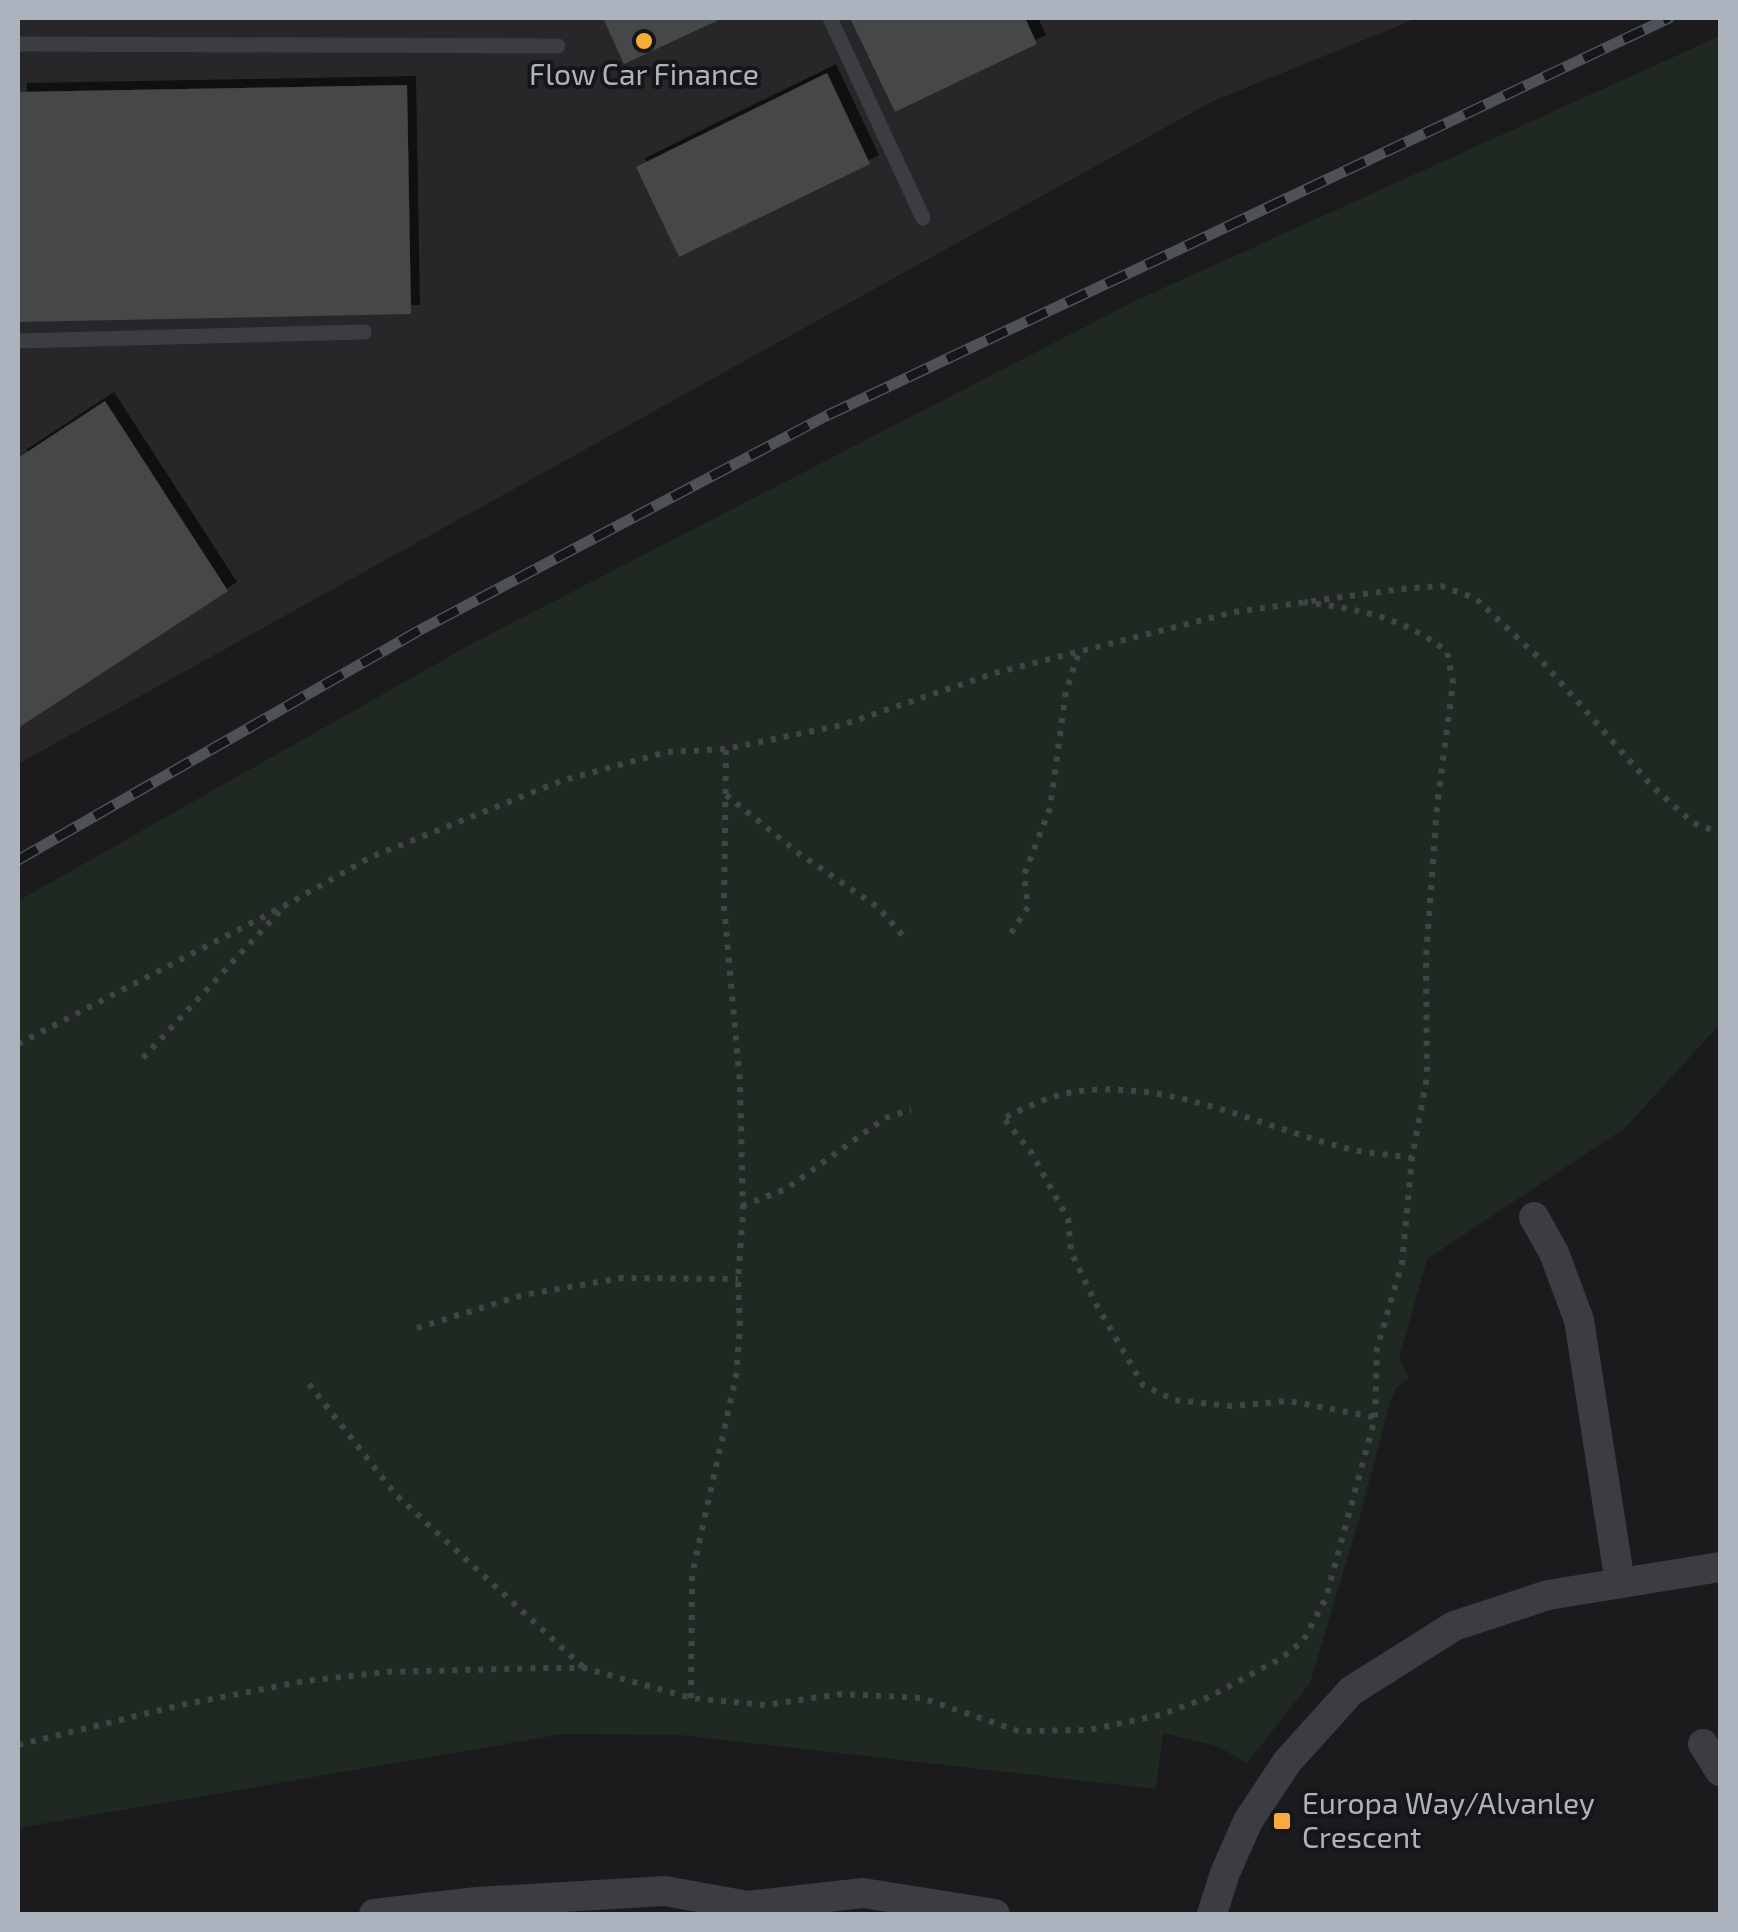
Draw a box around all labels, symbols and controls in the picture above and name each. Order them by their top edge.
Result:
marker: Flow Car Finance [633,30,655,52]
place label: Flow Car Finance [529,55,759,91]
place label: Europa Way/Alvanley Crescent [1302,1784,1595,1854]
marker: Europa Way/Alvanley Crescent [1271,1810,1293,1832]

